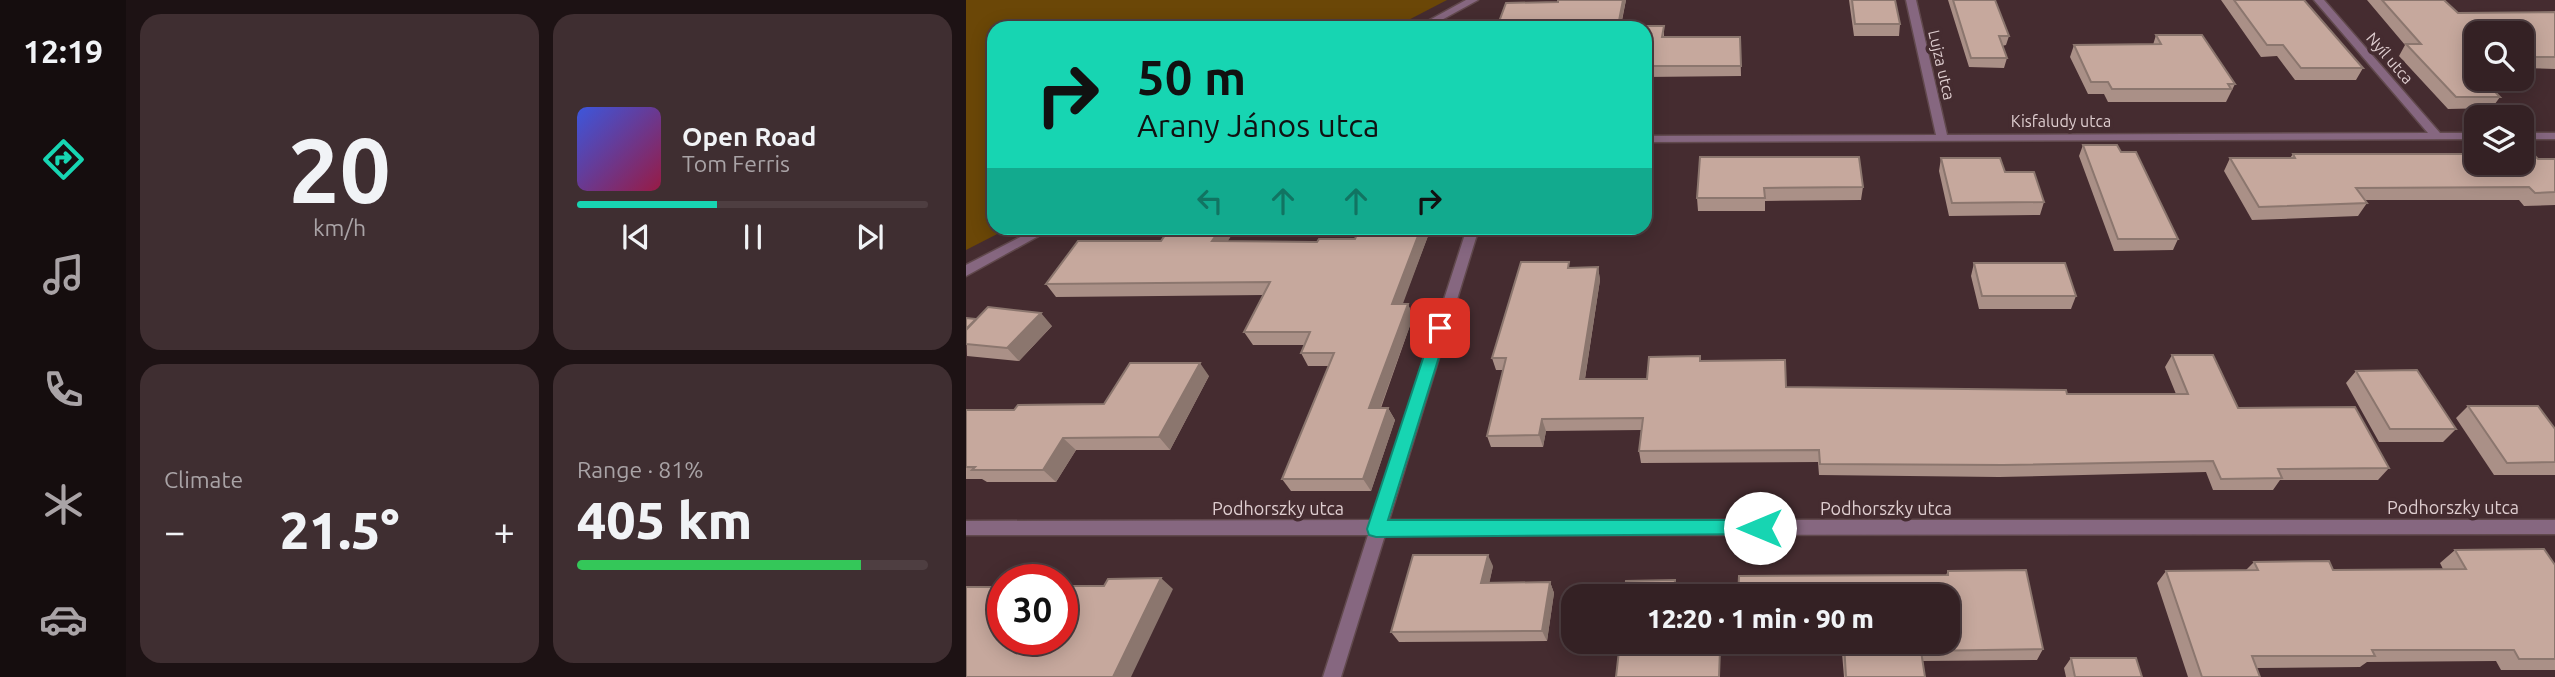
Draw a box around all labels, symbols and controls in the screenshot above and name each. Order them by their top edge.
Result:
map controls [2464,21,2534,175]
button: search [2464,21,2534,91]
street label: Lujza utca [1925,28,1959,102]
street label: Nyíl utca [2363,29,2417,87]
text: 12:19 [23,33,103,69]
icon: right [1022,49,1113,140]
text: 50 m [1137,49,1246,104]
button: layers [2464,105,2534,175]
text: Arany János utca [1137,107,1380,143]
street label: Kisfaludy utca [2011,112,2111,130]
text: 20 [288,118,391,220]
text: Open Road [682,122,816,151]
icon: directions [39,135,88,184]
text: Tom Ferris [682,151,790,176]
icon: left [1191,182,1229,220]
icon: ahead [1264,182,1302,220]
icon: ahead [1337,182,1375,220]
icon: right [1410,182,1448,220]
text: km/h [313,215,366,240]
icon: previous [617,218,655,256]
icon: pause [734,218,772,256]
icon: next [851,218,889,256]
icon: music [39,250,88,299]
pin [1410,298,1470,358]
icon: arrive [1421,309,1459,347]
icon: phone [39,365,88,414]
text: Range · 81% [577,457,704,482]
text: Climate [164,467,243,492]
icon: climate [39,480,88,529]
text: 405 km [577,491,752,549]
position arrow [1723,491,1797,565]
street label: Podhorszky utca [2387,497,2519,517]
street label: Podhorszky utca [1212,498,1344,518]
street label: Podhorszky utca [1820,498,1952,518]
text: 21.5° [280,501,399,559]
text: − [164,510,185,552]
text: + [494,510,515,552]
speed limit sign: 30 [987,564,1078,655]
icon: car [39,595,88,644]
text: 12:20 · 1 min · 90 m [1647,604,1874,633]

